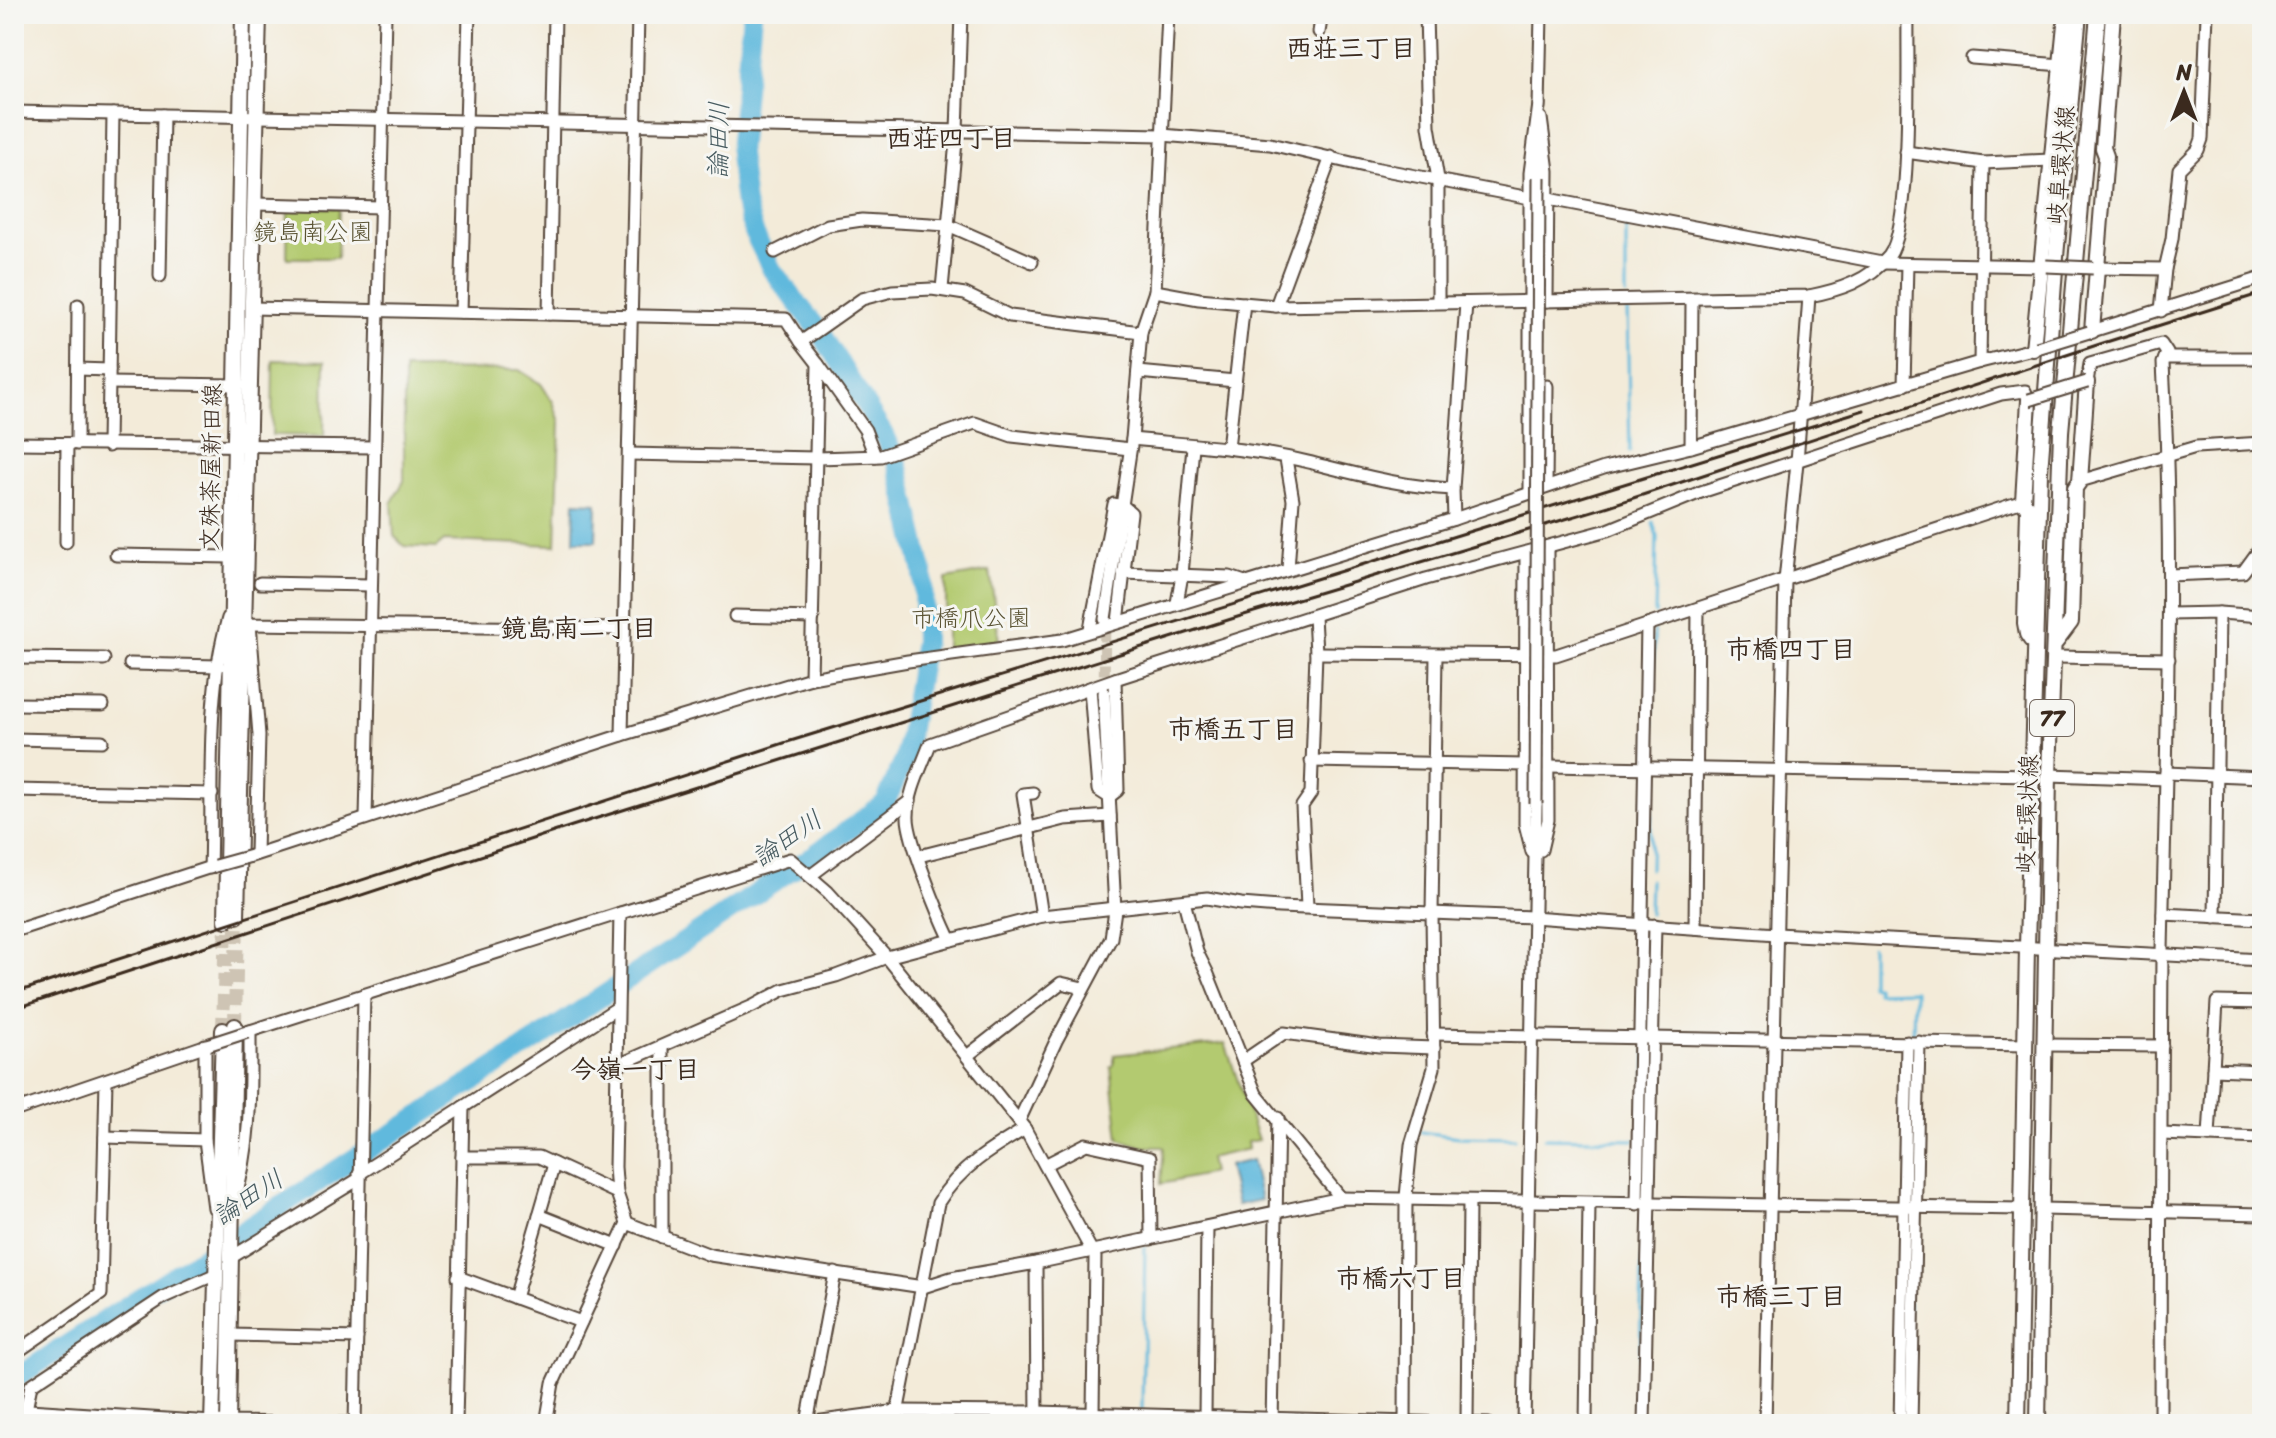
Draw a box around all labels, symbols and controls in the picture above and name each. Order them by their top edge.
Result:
district label: 西荘三丁目 [1286,25,1416,71]
north arrow [2144,52,2224,132]
text: N [2175,53,2192,92]
water label: 論田川 [694,101,742,179]
street label: 岐阜環状線 [2035,103,2087,227]
district label: 西荘四丁目 [886,115,1016,161]
park label: 鏡島南公園 [253,211,373,253]
street label: 文殊茶屋新田線 [189,383,233,551]
park label: 市橋爪公園 [911,597,1031,639]
district label: 鏡島南二丁目 [501,605,657,651]
district label: 市橋四丁目 [1726,626,1856,672]
road number: 77 [2030,700,2074,736]
district label: 市橋五丁目 [1168,706,1298,752]
street label: 岐阜環状線 [2004,753,2050,875]
water label: 論田川 [742,797,832,879]
district label: 今嶺一丁目 [570,1046,700,1092]
water label: 論田川 [203,1156,293,1238]
district label: 市橋六丁目 [1336,1255,1466,1301]
district label: 市橋三丁目 [1716,1273,1846,1319]

